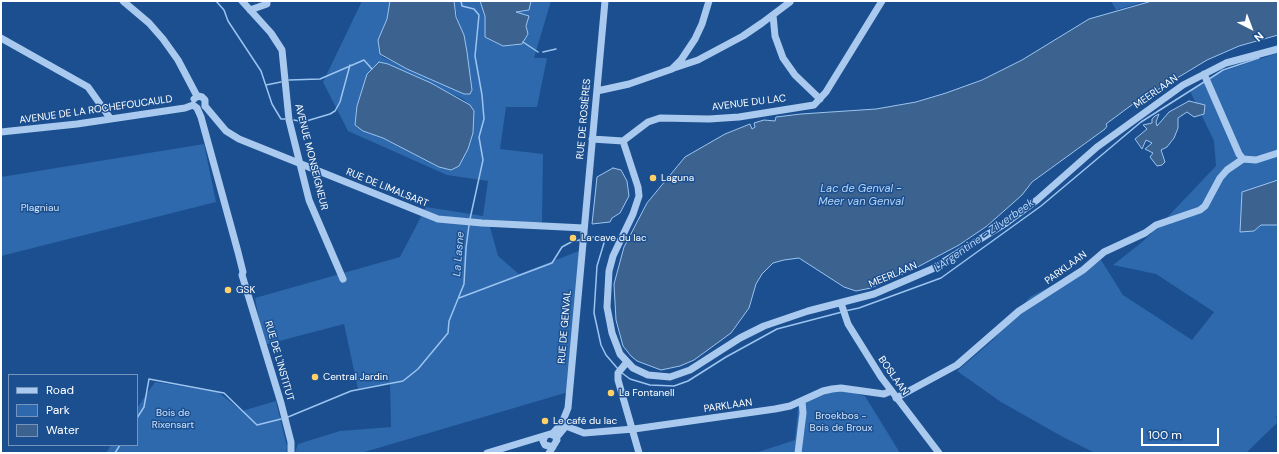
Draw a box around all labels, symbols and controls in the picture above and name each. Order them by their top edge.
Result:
north arrow [1231,8,1271,48]
text: N [1251,29,1267,45]
street label: MEERLAAN [1132,72,1180,112]
street label: RUE DE ROSIÈRES [574,78,594,160]
street label: AVENUE DE LA ROCHEFOUCAULD [19,93,173,127]
street label: AVENUE DU LAC [711,93,787,113]
street label: AVENUE MONSEIGNEUR [292,103,330,211]
street label: RUE DE LIMALSART [344,166,430,210]
place label: Laguna [661,172,694,184]
marker: Laguna [648,173,658,183]
water label: Lac de Genval - Meer van Genval [818,182,904,208]
water label: L'Argentine - Zilverbeek [931,196,1037,276]
park label: Plagniau [21,202,59,214]
water label: La Lasne [450,231,468,277]
place label: La cave du lac [581,232,647,244]
marker: La cave du lac [568,233,578,243]
street label: PARKLAAN [1043,249,1089,287]
street label: MEERLAAN [867,259,919,291]
place label: GSK [236,284,255,296]
marker: GSK [223,285,233,295]
street label: RUE DE GENVAL [556,290,574,364]
street label: RUE DE L'INSTITUT [262,320,296,402]
street label: BOSLAAN [875,354,911,398]
place label: Central Jardin [323,371,388,383]
marker: Central Jardin [310,372,320,382]
legend [8,374,138,446]
text: Road [46,382,74,398]
place label: La Fontanell [619,387,674,399]
marker: La Fontanell [606,388,616,398]
street label: PARKLAAN [703,397,753,415]
text: Park [46,402,70,418]
park label: Bois de Rixensart [152,407,194,430]
park label: Broekbos - Bois de Broux [810,410,872,434]
place label: Le café du lac [553,415,617,427]
marker: Le café du lac [540,416,550,426]
scale bar [1143,420,1221,446]
text: Water [46,422,79,438]
text: 100 m [1148,427,1182,443]

